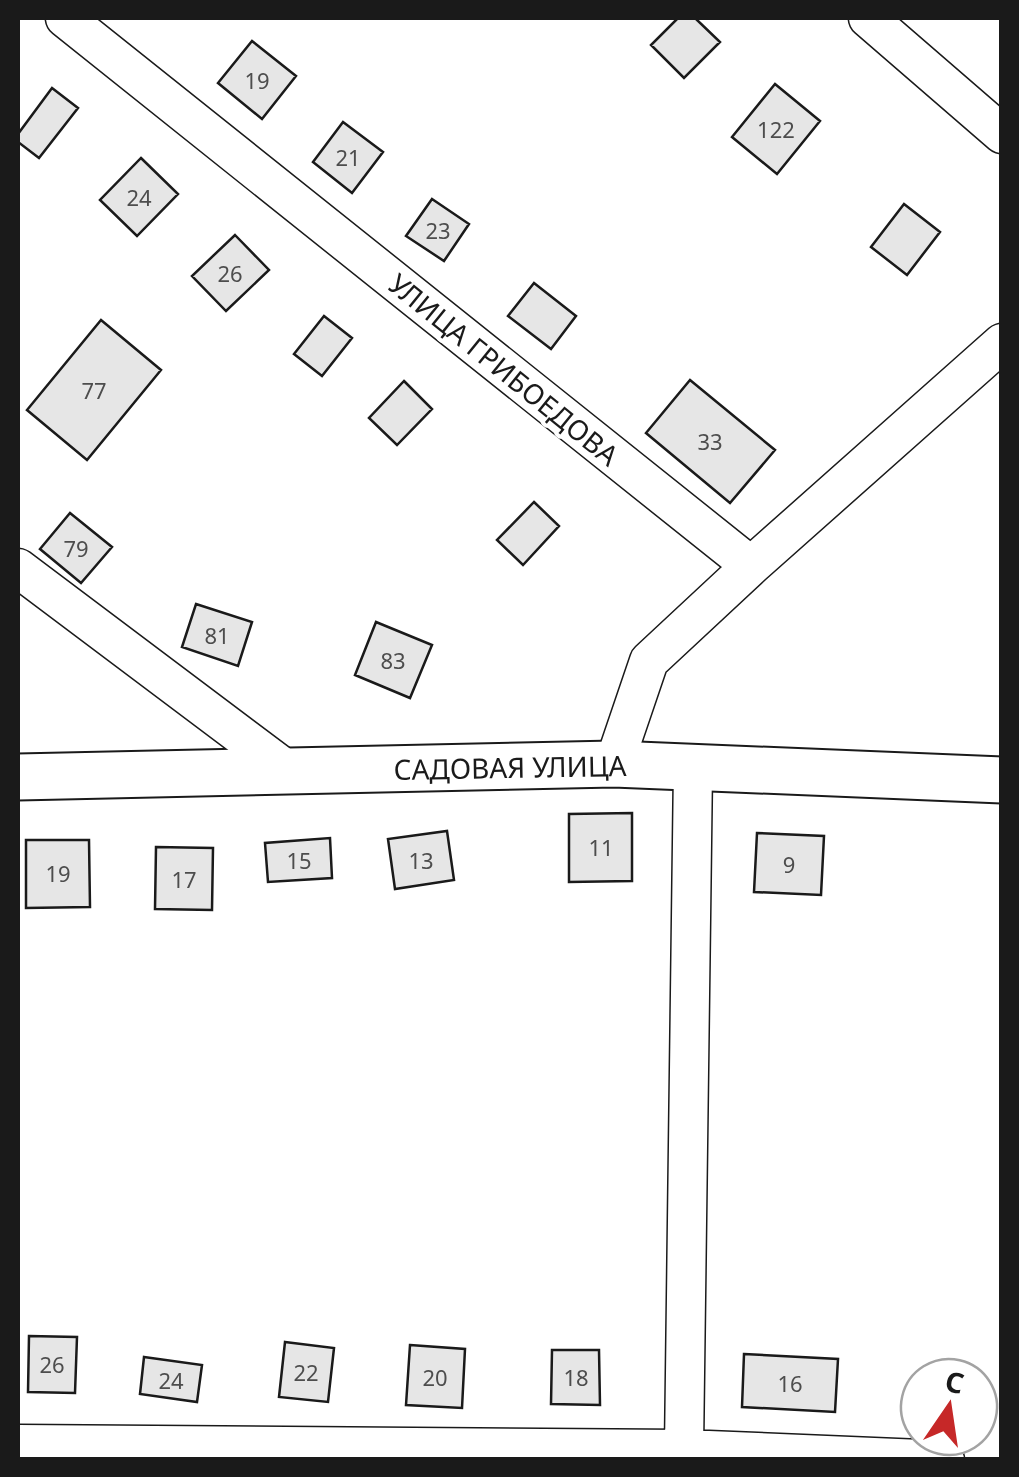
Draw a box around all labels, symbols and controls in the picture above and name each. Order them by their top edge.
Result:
house number: 19 [244,65,270,95]
house number: 122 [757,114,795,144]
house number: 21 [335,142,361,172]
house number: 24 [126,182,152,212]
house number: 23 [425,215,451,245]
house number: 26 [217,258,243,288]
street label: УЛИЦА ГРИБОЕДОВА [381,264,627,474]
house number: 77 [81,375,107,405]
house number: 33 [697,426,723,456]
house number: 79 [63,533,89,563]
house number: 81 [204,620,230,650]
house number: 83 [380,645,406,675]
street label: САДОВАЯ УЛИЦА [393,746,627,788]
house number: 11 [588,832,614,862]
house number: 15 [286,845,312,875]
house number: 13 [408,845,434,875]
house number: 9 [783,849,795,879]
house number: 19 [45,858,71,888]
house number: 17 [171,864,197,894]
house number: 26 [39,1349,65,1379]
house number: 22 [293,1357,319,1387]
north arrow [899,1357,999,1457]
text: С [942,1361,968,1402]
house number: 20 [422,1362,448,1392]
house number: 18 [563,1362,589,1392]
house number: 24 [158,1365,184,1395]
house number: 16 [777,1368,803,1398]

